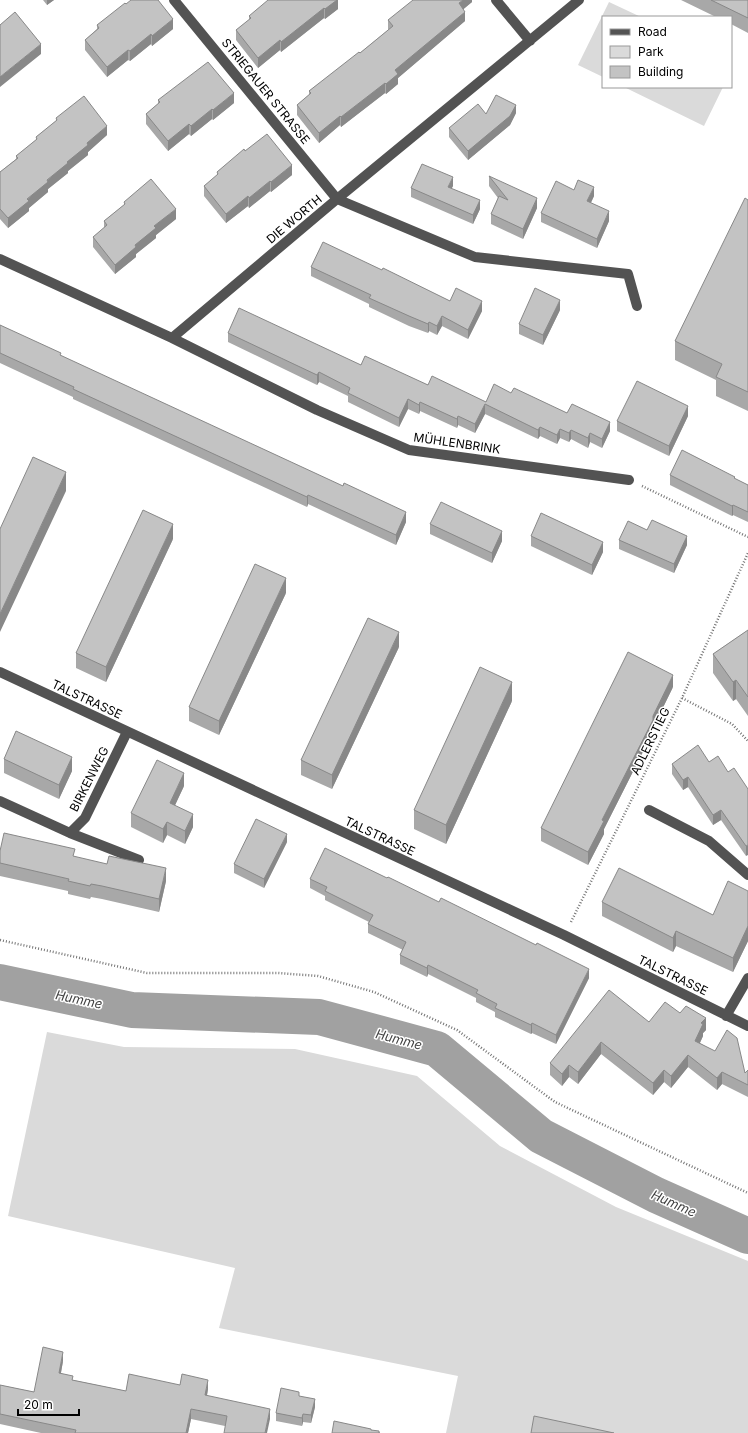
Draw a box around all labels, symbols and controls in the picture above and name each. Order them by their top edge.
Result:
legend [602,16,732,88]
text: Road [638,24,667,39]
street label: STRIEGAUER STRASSE [219,35,313,147]
text: Park [638,44,664,59]
text: Building [638,64,683,79]
street label: DIE WORTH [263,191,325,247]
street label: MÜHLENBRINK [413,429,501,457]
street label: TALSTRASSE [49,676,125,722]
street label: ADLERSTIEG [627,705,673,777]
street label: BIRKENWEG [66,744,112,814]
street label: TALSTRASSE [342,813,418,859]
street label: TALSTRASSE [636,952,710,998]
water label: Humme [54,986,104,1012]
water label: Humme [374,1025,424,1053]
water label: Humme [649,1186,699,1220]
scale bar [18,1391,79,1417]
text: 20 m [24,1397,53,1412]

